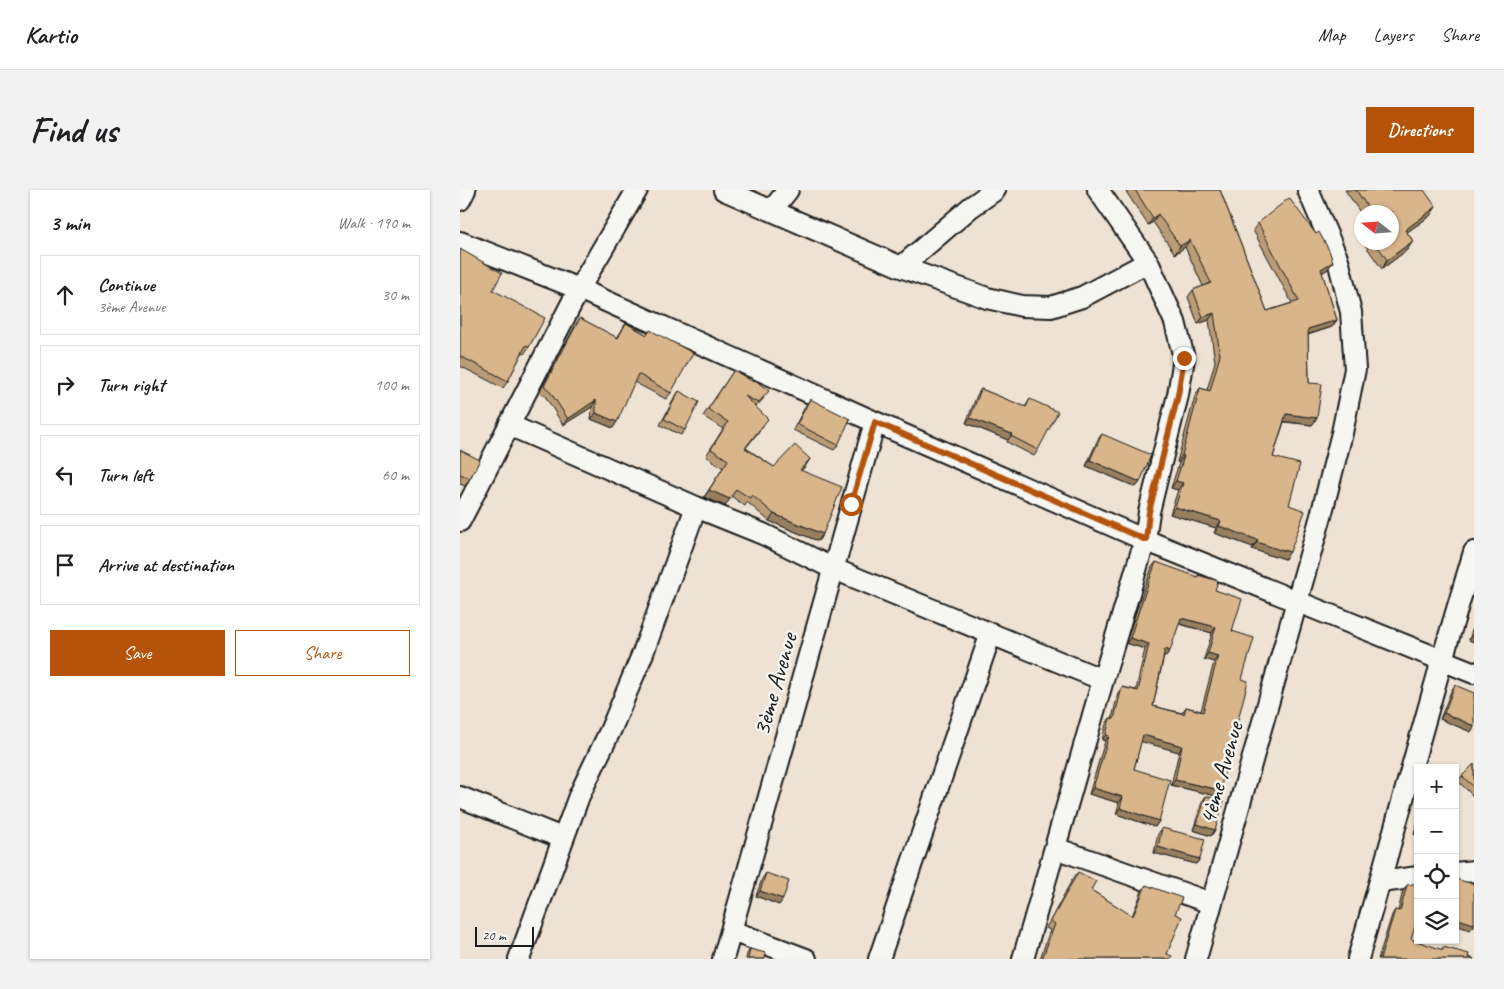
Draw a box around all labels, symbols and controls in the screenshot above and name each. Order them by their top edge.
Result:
text: Kartio [25,20,77,50]
text: Map [1318,24,1346,46]
text: Layers [1374,24,1413,46]
text: Share [1441,24,1479,46]
button: Directions [1366,107,1474,153]
text: Find us [30,108,117,153]
north arrow [1354,205,1399,250]
text: 3 min [50,210,90,236]
text: Walk · 190 m [338,213,410,233]
text: Continue [98,273,155,297]
icon: ahead [51,281,79,309]
text: 30 m [382,285,409,305]
text: 3ème Avenue [98,297,165,317]
route end [1173,347,1196,370]
icon: right [51,371,79,399]
text: Turn right [98,373,165,397]
text: 100 m [375,375,409,395]
icon: left [51,461,79,489]
text: Turn left [98,463,153,487]
text: 60 m [382,465,409,485]
route start [840,493,863,516]
icon: arrive [51,551,79,579]
text: Arrive at destination [98,553,234,577]
street label: 3ème Avenue [745,628,805,739]
button: Save [50,630,225,676]
button: Share [235,630,410,676]
street label: 4ème Avenue [1191,717,1251,828]
map controls [1414,764,1459,944]
button: + [1414,764,1459,809]
button: − [1414,809,1459,854]
button: locate [1414,854,1459,899]
button: layers [1414,899,1459,944]
scale bar [475,924,534,947]
text: 20 m [482,927,506,944]

